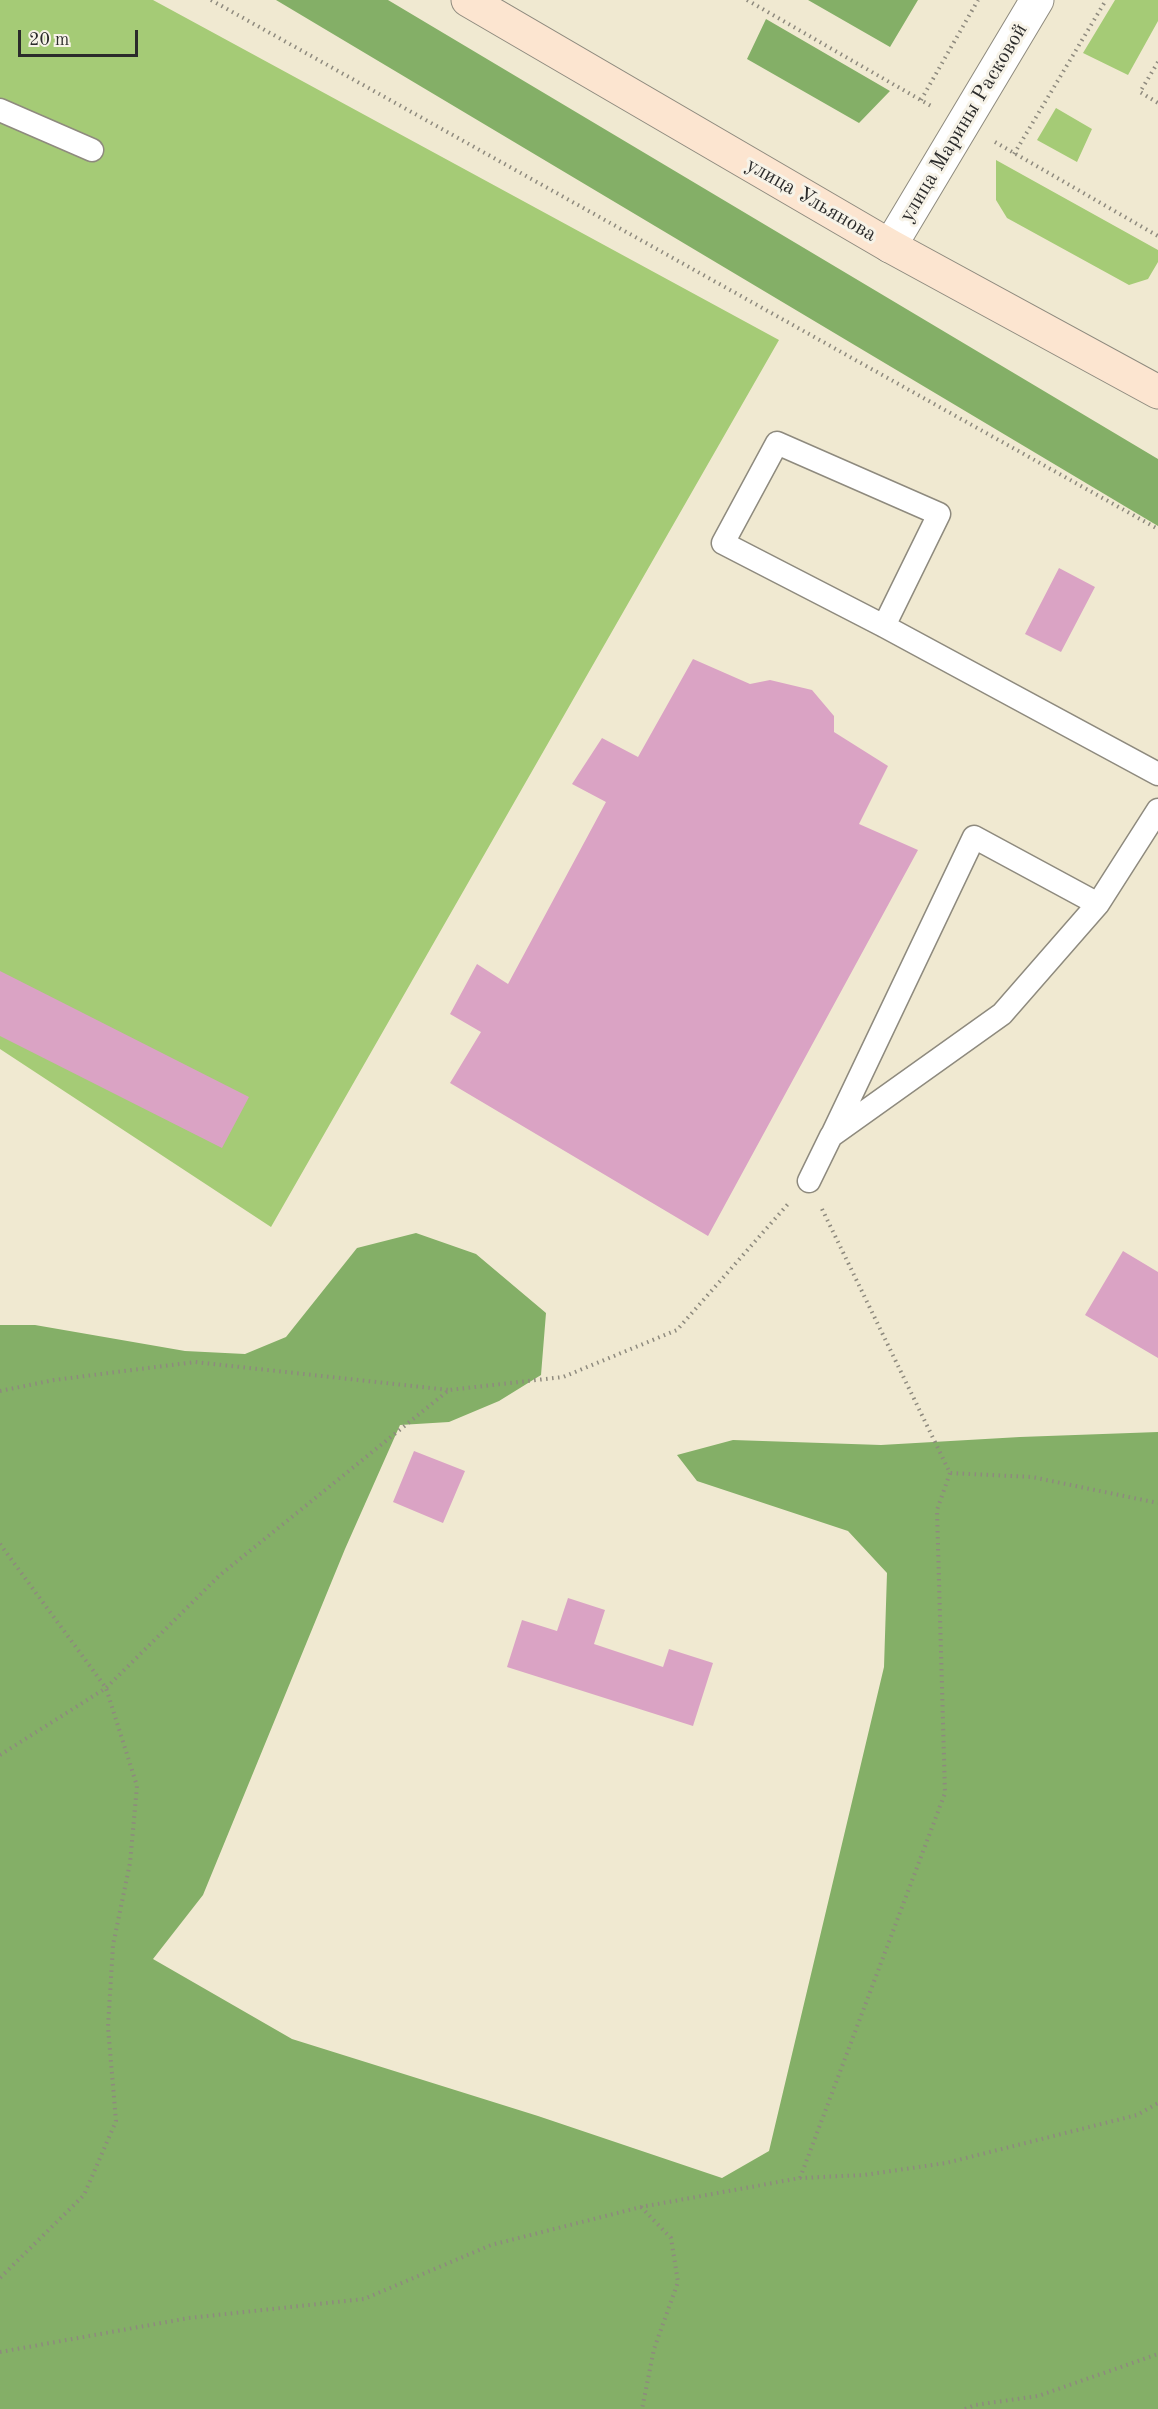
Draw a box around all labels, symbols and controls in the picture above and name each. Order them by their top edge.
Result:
scale bar [21,18,141,56]
street label: улица Марины Расковой [895,19,1033,227]
text: 20 m [29,31,69,49]
street label: улица Ульянова [741,152,881,248]

